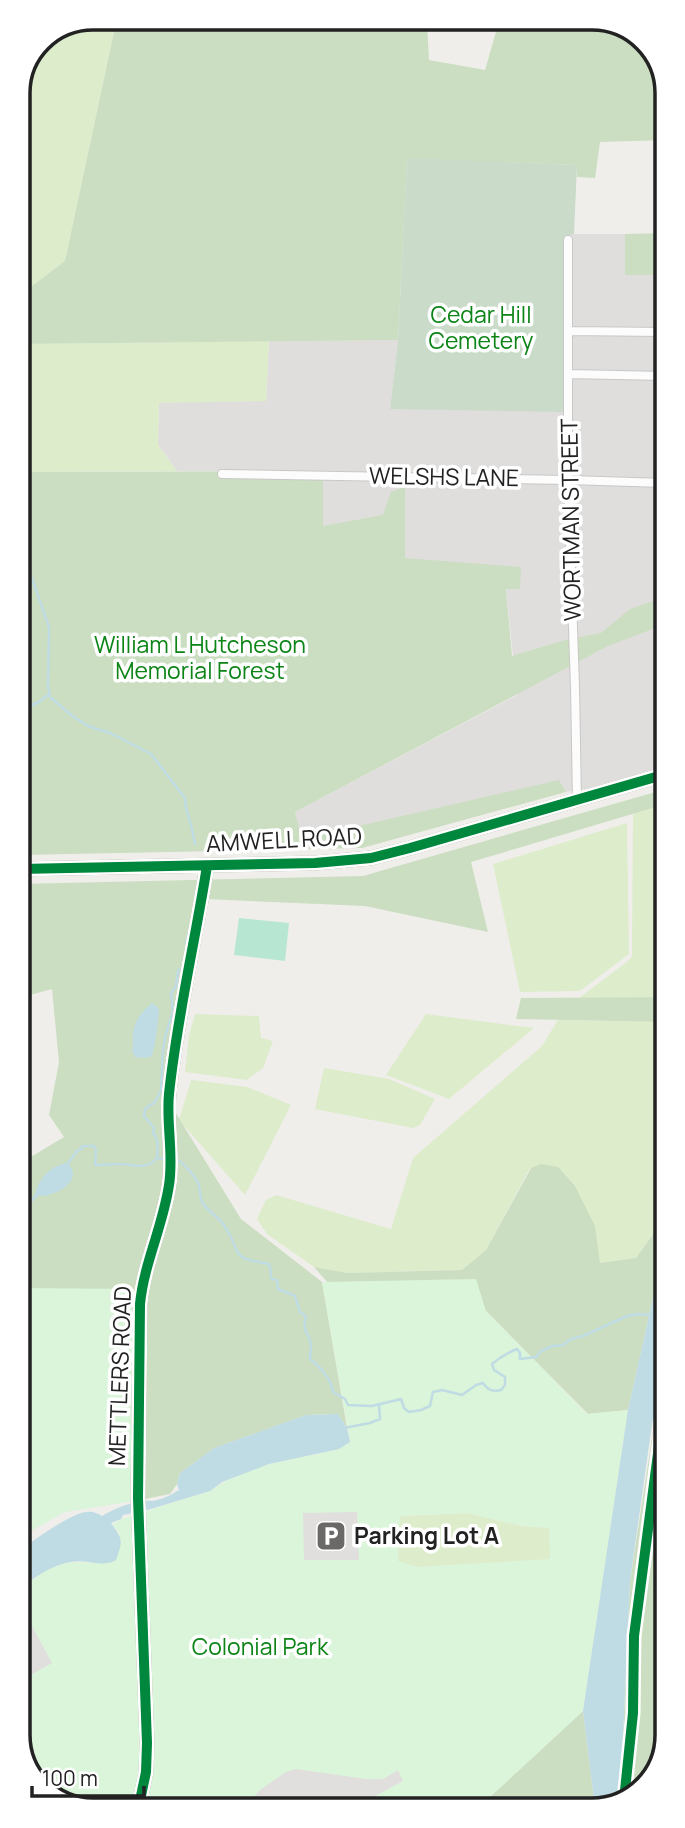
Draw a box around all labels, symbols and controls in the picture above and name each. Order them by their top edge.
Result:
park label: Cedar Hill Cemetery [429,298,533,356]
street label: WORTMAN STREET [552,418,588,622]
street label: WELSHS LANE [369,459,519,493]
park label: William L Hutcheson Memorial Forest [94,628,306,686]
street label: AMWELL ROAD [205,819,363,859]
street label: METTLERS ROAD [100,1285,138,1467]
parking icon: Parking Lot A [314,1519,348,1553]
place label: Parking Lot A [354,1519,499,1551]
park label: Colonial Park [192,1630,329,1662]
scale bar [32,1755,144,1799]
text: 100 m [42,1764,98,1792]

